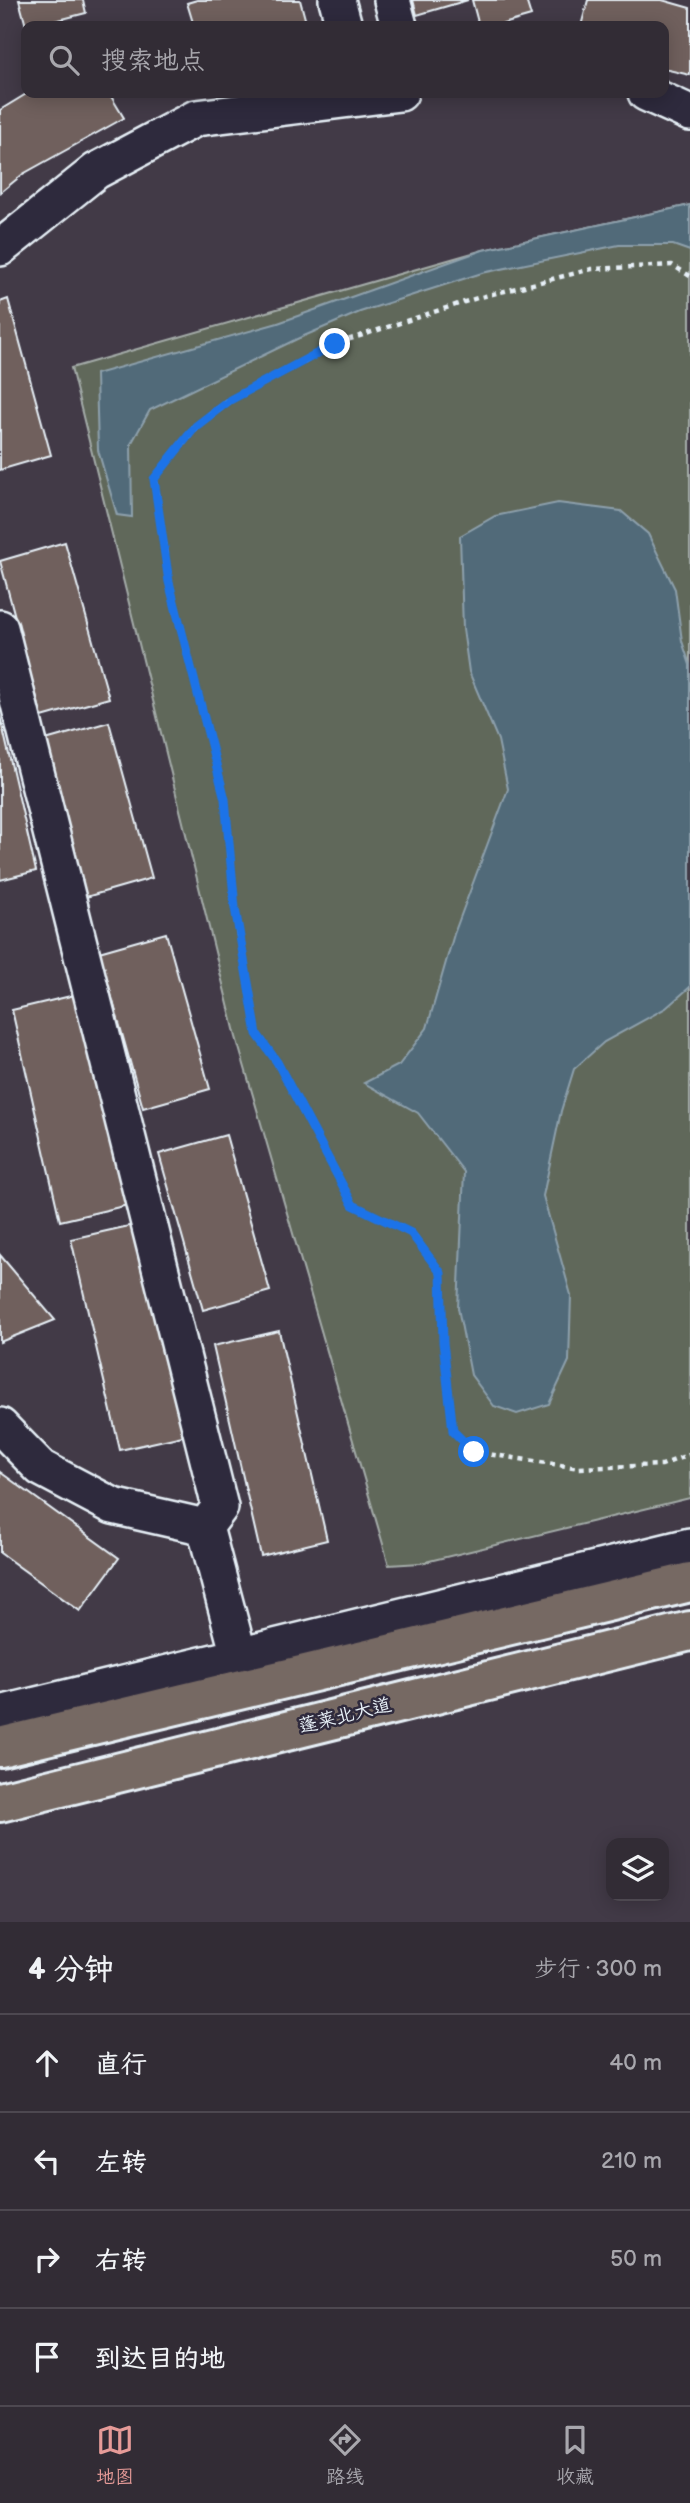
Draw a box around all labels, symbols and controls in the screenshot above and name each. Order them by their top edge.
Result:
search box [21,21,669,98]
icon: search [45,41,83,79]
text: 搜索地点 [101,46,205,77]
route end [319,328,350,359]
route start [458,1436,489,1467]
street label: 蓬莱北大道 [296,1693,394,1739]
map controls [606,1838,669,1901]
button: layers [606,1838,669,1901]
text: 4 分钟 [28,1952,114,1988]
text: 步行 · 300 m [535,1955,662,1983]
icon: ahead [28,2044,66,2082]
text: 40 m [609,2049,662,2077]
text: 直行 [95,2050,147,2081]
icon: left [28,2142,66,2180]
text: 210 m [601,2147,662,2175]
text: 左转 [95,2148,147,2179]
icon: right [28,2240,66,2278]
text: 50 m [610,2245,662,2273]
text: 右转 [95,2246,147,2277]
icon: arrive [28,2338,66,2376]
text: 到达目的地 [95,2344,225,2375]
tab: 地图 [96,2421,134,2489]
tab: 路线 [326,2421,364,2489]
tab: 收藏 [556,2421,594,2489]

